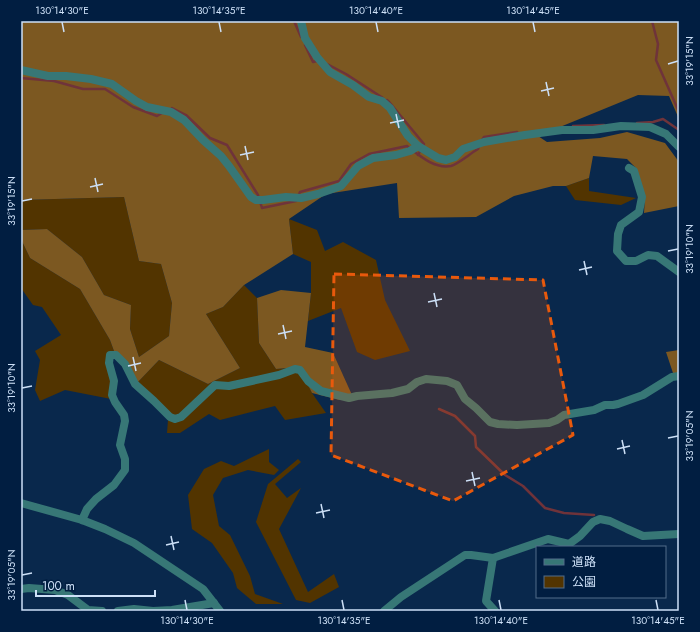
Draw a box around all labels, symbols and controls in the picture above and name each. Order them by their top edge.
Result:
text: 130°14'30"E [35,3,89,18]
text: 130°14'35"E [192,3,246,18]
text: 130°14'40"E [349,3,403,18]
text: 130°14'45"E [506,3,560,18]
text: 33°19'15"N [682,36,697,86]
text: 33°19'15"N [4,176,19,226]
text: 33°19'10"N [682,224,697,274]
text: 33°19'10"N [4,363,19,413]
text: 33°19'05"N [682,411,697,461]
legend [536,546,666,598]
text: 33°19'05"N [4,550,19,600]
text: 道路 [572,553,596,571]
scale bar [36,572,155,598]
text: 公園 [572,573,596,591]
text: 100 m [42,577,75,595]
text: 130°14'30"E [160,613,214,628]
text: 130°14'35"E [317,613,371,628]
text: 130°14'40"E [474,613,528,628]
text: 130°14'45"E [631,613,685,628]

